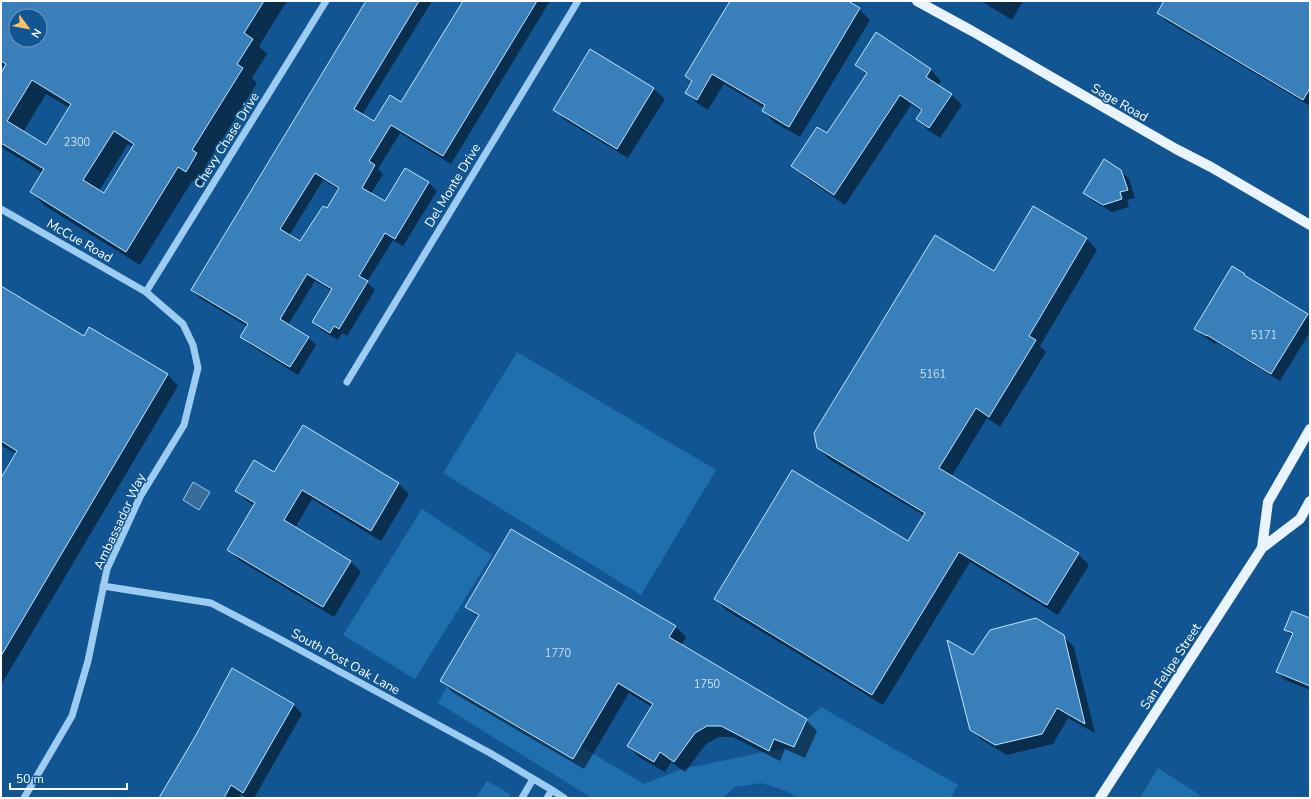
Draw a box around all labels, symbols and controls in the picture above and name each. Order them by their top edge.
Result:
north arrow [8,8,48,48]
text: N [28,26,45,41]
street label: Sage Road [1088,79,1151,126]
street label: Chevy Chase Drive [190,89,264,192]
house number: 2300 [64,135,91,150]
street label: Del Monte Drive [421,140,485,231]
street label: McCue Road [43,215,116,267]
house number: 5171 [1251,328,1277,343]
house number: 5161 [920,367,946,382]
street label: Ambassador Way [90,470,150,573]
street label: San Felipe Street [1136,620,1206,713]
street label: South Post Oak Lane [288,624,403,699]
house number: 1770 [545,646,572,661]
house number: 1750 [694,677,721,692]
scale bar [10,765,127,791]
text: 50 m [16,771,44,787]

